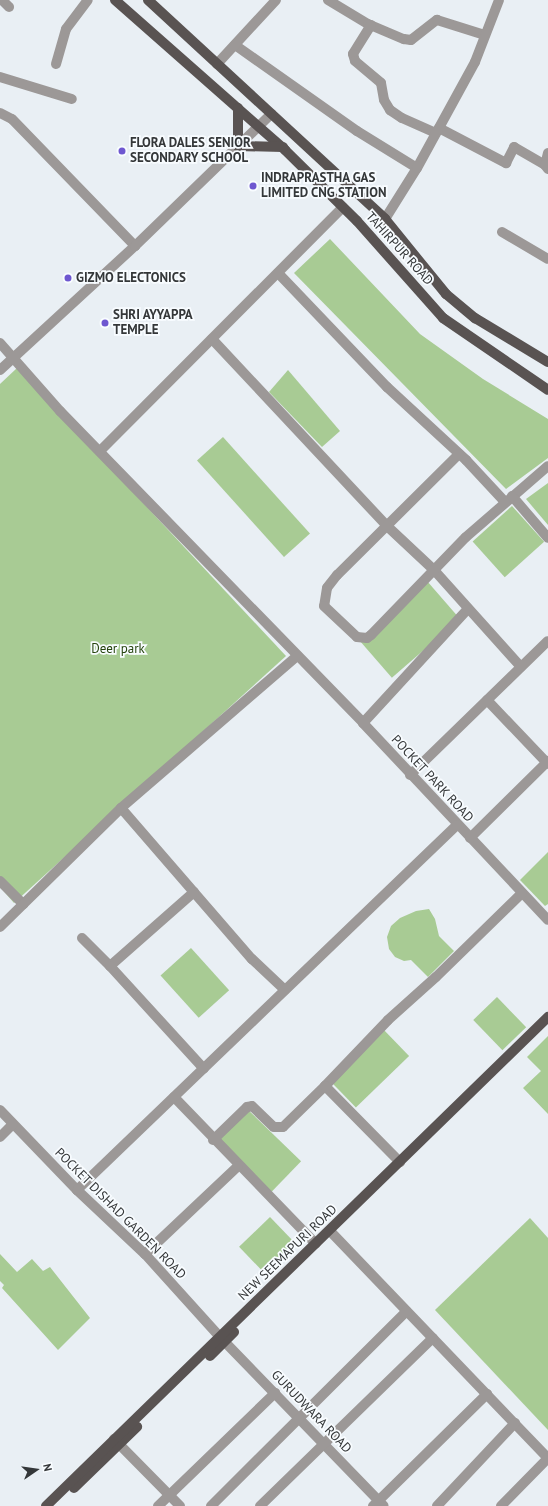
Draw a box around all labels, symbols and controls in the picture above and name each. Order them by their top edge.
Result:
place label: FLORA DALES SENIOR SECONDARY SCHOOL [130,136,251,167]
marker: FLORA DALES SENIOR SECONDARY SCHOOL [117,146,127,156]
place label: INDRAPRASTHA GAS LIMITED CNG STATION [261,171,387,202]
marker: INDRAPRASTHA GAS LIMITED CNG STATION [248,181,258,191]
street label: TAHIRPUR ROAD [362,209,436,289]
place label: GIZMO ELECTONICS [76,270,186,286]
marker: GIZMO ELECTONICS [63,273,73,283]
place label: SHRI AYYAPPA TEMPLE [113,308,193,339]
marker: SHRI AYYAPPA TEMPLE [100,318,110,328]
park label: Deer park [91,641,145,657]
street label: POCKET PARK ROAD [387,732,477,826]
street label: POCKET DISHAD GARDEN ROAD [51,1145,189,1283]
street label: NEW SEEMAPURI ROAD [235,1202,341,1304]
street label: GURUDWARA ROAD [267,1367,355,1457]
north arrow [16,1450,56,1490]
text: N [40,1462,55,1472]

